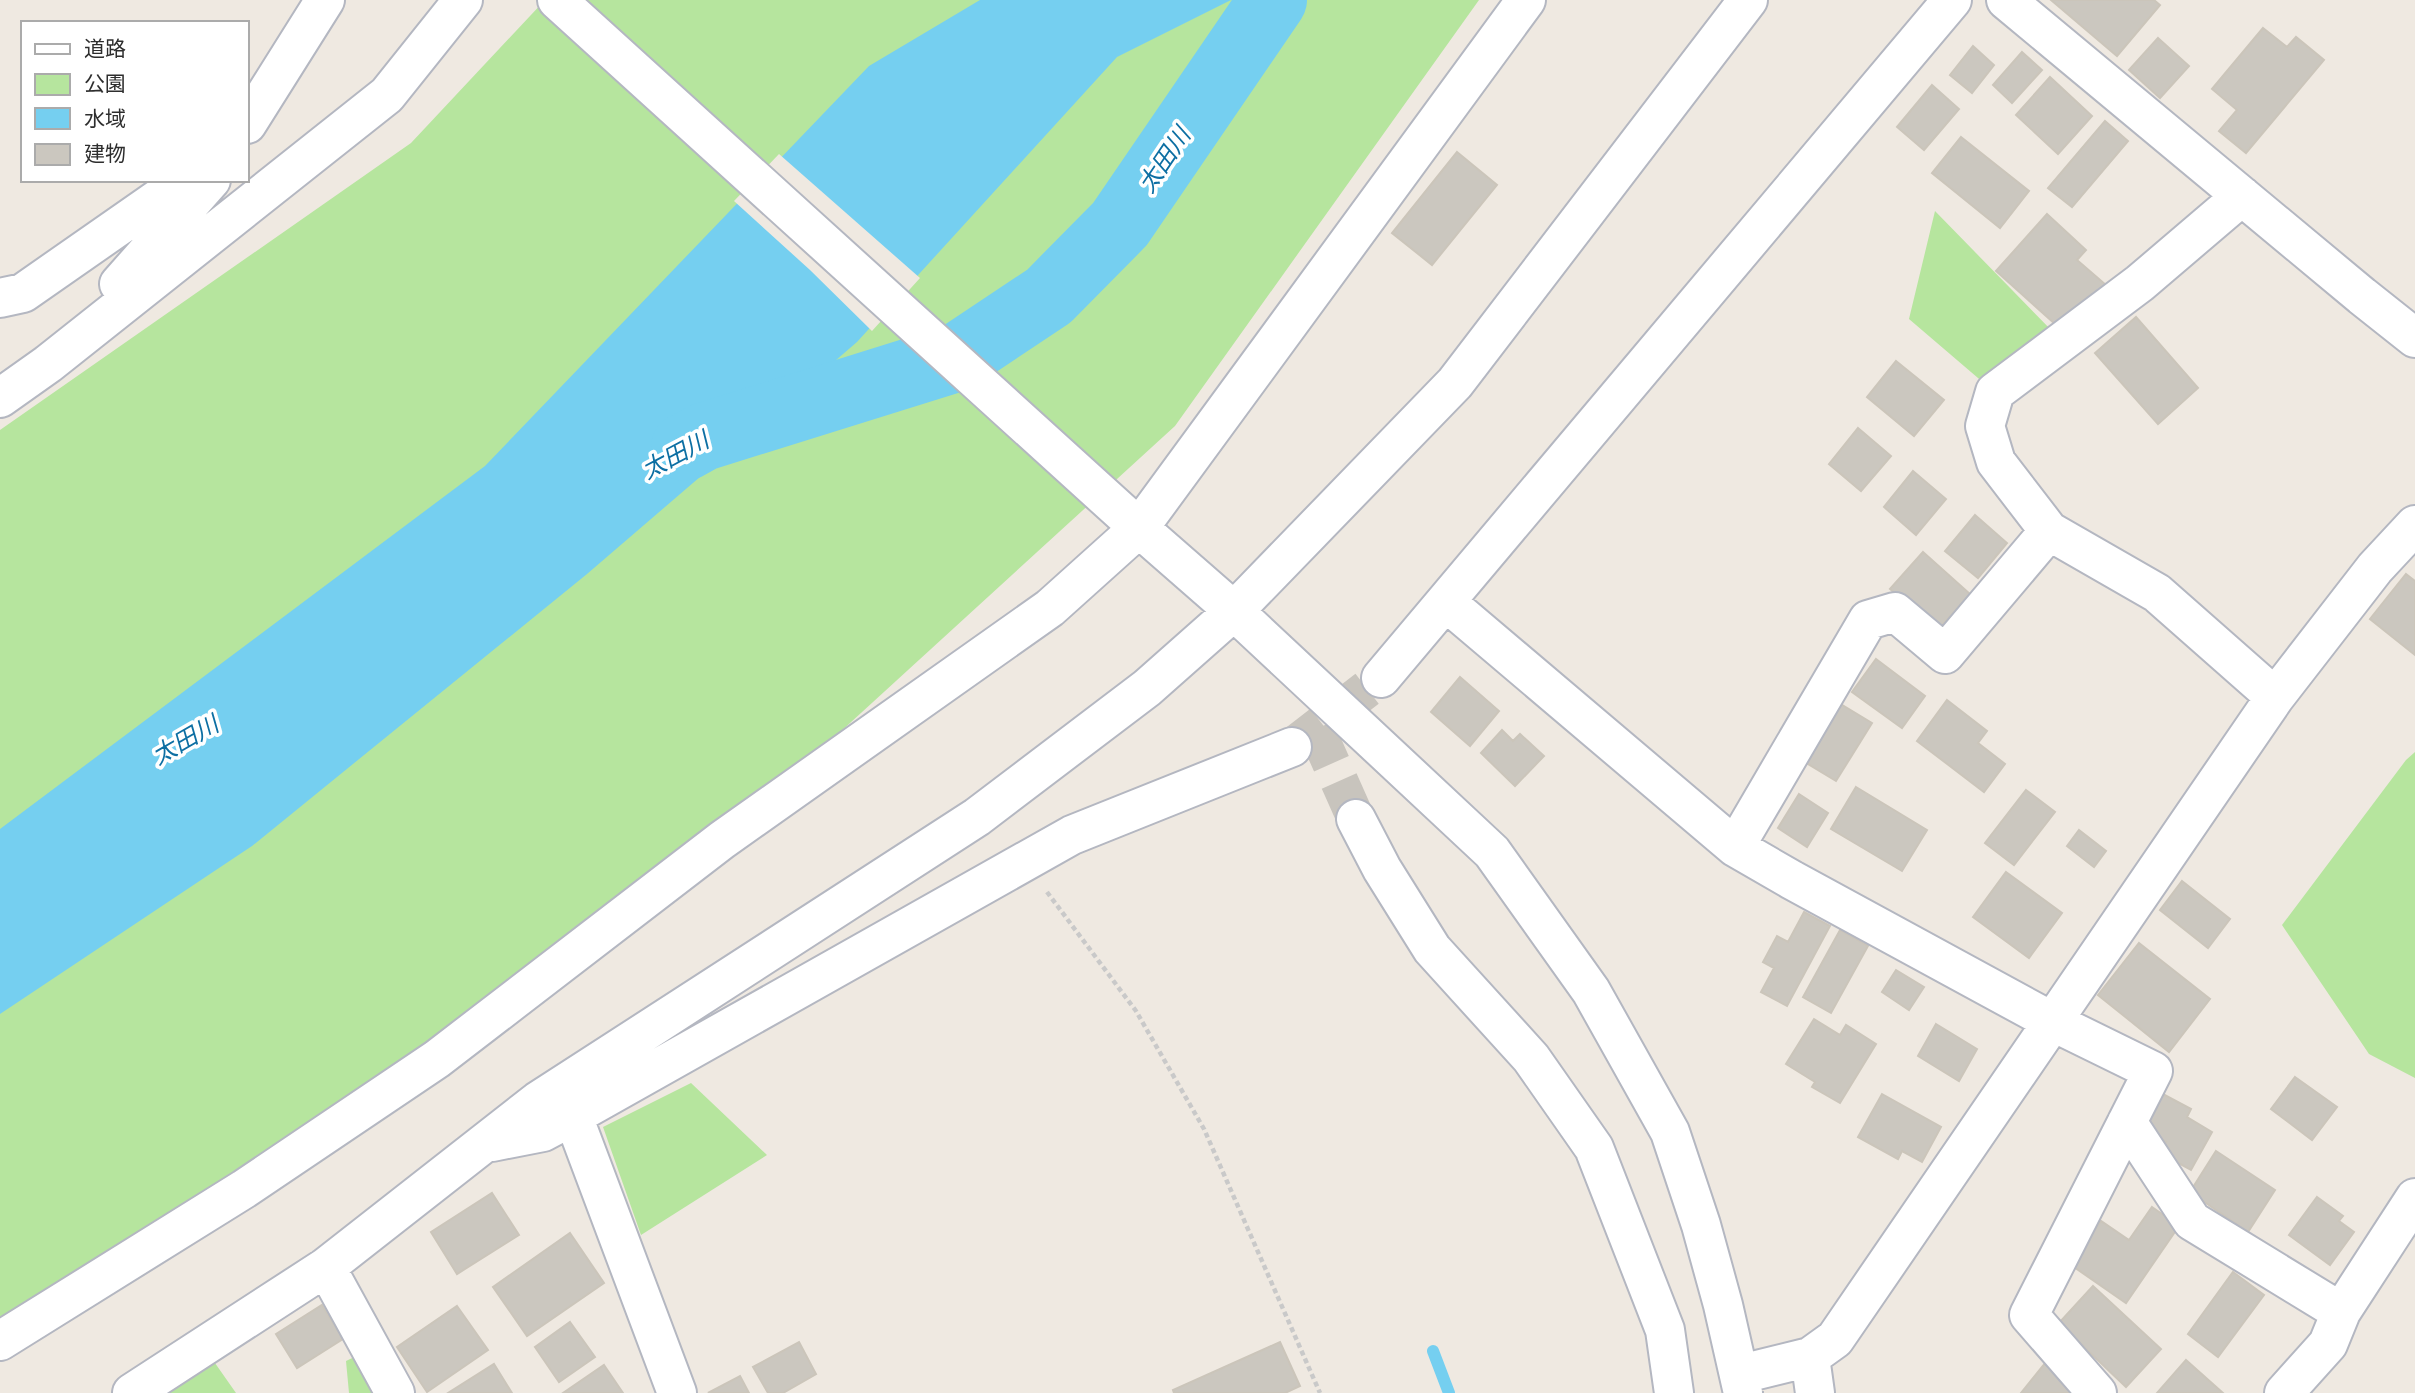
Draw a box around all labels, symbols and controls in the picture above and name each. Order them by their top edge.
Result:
legend [21,21,248,182]
text: 道路 [84,36,126,61]
text: 公園 [84,71,126,96]
text: 水域 [84,106,126,131]
water label: 太田川 [1132,120,1198,198]
text: 建物 [84,141,126,166]
water label: 太田川 [636,424,716,485]
water label: 太田川 [147,708,226,771]

